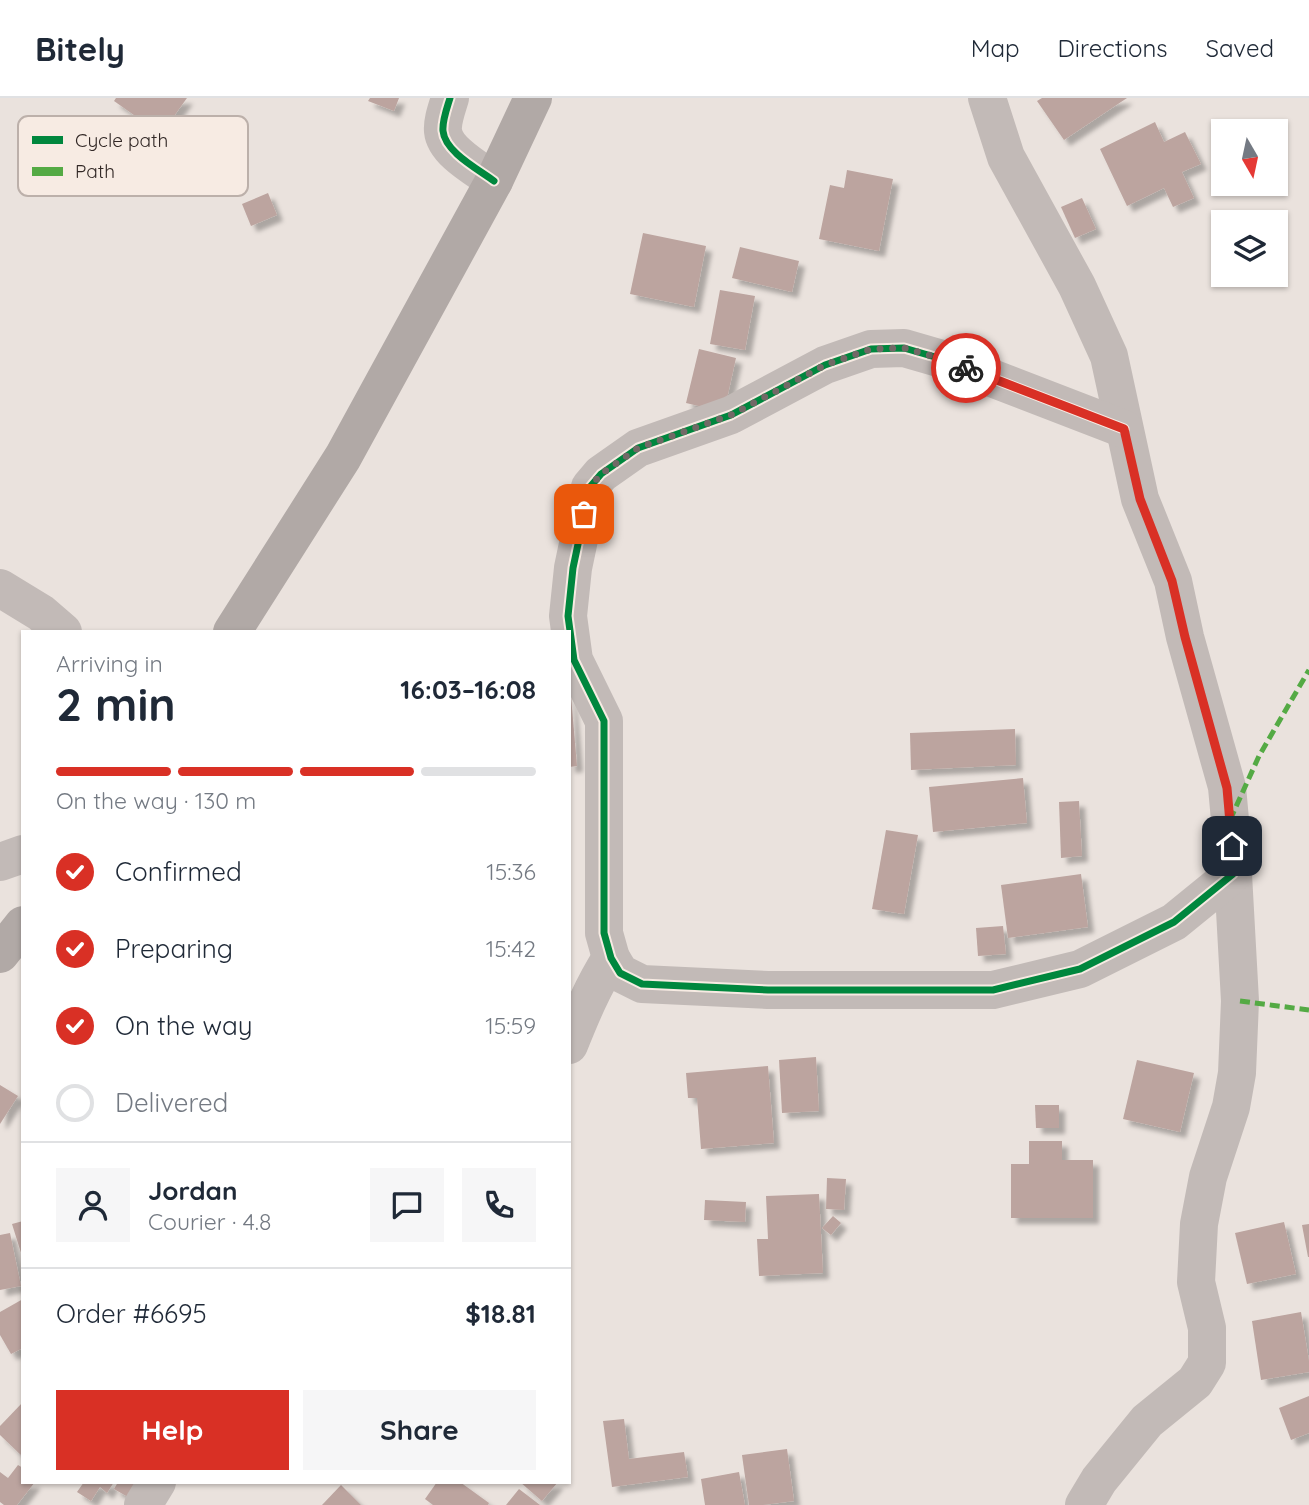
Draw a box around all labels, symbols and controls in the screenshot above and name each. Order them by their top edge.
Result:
text: Bitely [35,28,125,69]
text: Map [971,33,1020,63]
text: Directions [1058,33,1168,63]
text: Saved [1206,33,1274,63]
legend [18,116,248,196]
north arrow [1211,119,1288,196]
map controls [1211,119,1288,287]
text: Cycle path [75,128,168,152]
text: Path [75,159,115,183]
button: layers [1211,210,1288,287]
courier [931,333,1001,403]
icon: bike [947,349,985,387]
pin [554,484,614,544]
icon: bag [565,495,603,533]
text: Arriving in [56,649,163,678]
text: 16:03–16:08 [400,673,536,706]
text: 2 min [56,675,176,733]
text: On the way · 130 m [56,786,256,815]
pin [1202,816,1262,876]
icon: home [1213,827,1251,865]
icon: check [56,853,94,891]
text: Confirmed [115,855,242,888]
text: 15:36 [486,857,536,886]
icon: check [56,930,94,968]
text: Preparing [115,932,233,965]
text: 15:42 [486,934,536,963]
icon: check [56,1007,94,1045]
text: On the way [115,1009,253,1042]
text: 15:59 [485,1011,536,1040]
text: Delivered [115,1086,228,1119]
button: person [56,1168,130,1242]
button: chat [370,1168,444,1242]
button: phone [462,1168,536,1242]
text: Jordan [148,1174,237,1207]
text: Courier · 4.8 [148,1207,271,1236]
text: Order #6695 [56,1297,207,1330]
text: $18.81 [465,1297,536,1330]
button: Help [56,1390,289,1470]
button: Share [303,1390,536,1470]

